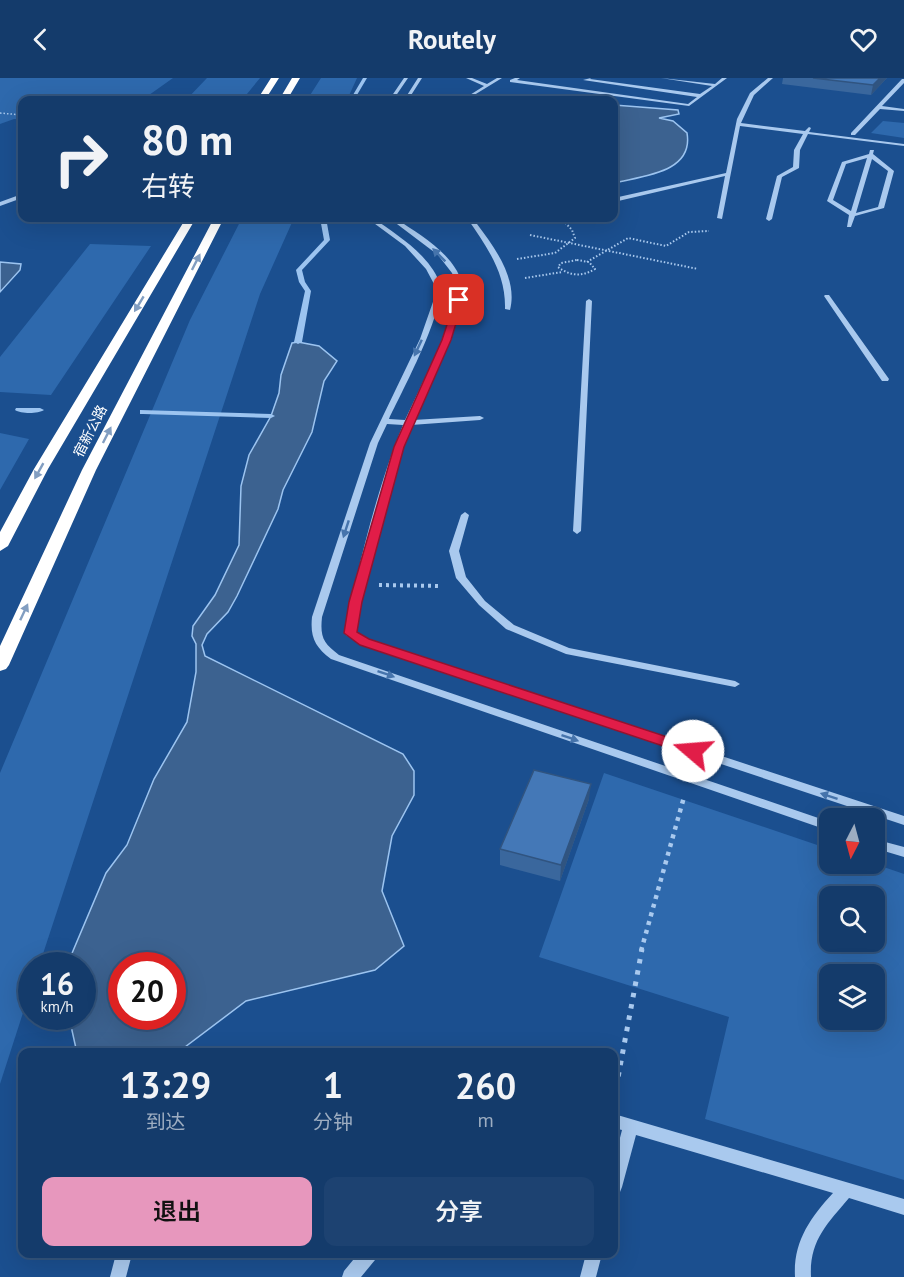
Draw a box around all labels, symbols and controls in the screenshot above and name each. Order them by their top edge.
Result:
text: Routely [408,22,496,56]
icon: back [24,23,57,56]
icon: heart [847,23,880,56]
text: 80 m [141,112,233,167]
icon: right [42,120,120,198]
text: 右转 [141,169,195,203]
one-way arrow [432,248,446,262]
one-way arrow [191,253,201,270]
pin [433,274,484,325]
icon: arrive [442,283,475,316]
one-way arrow [134,296,145,312]
one-way arrow [414,340,423,357]
street label: 宿新公路 [69,402,111,460]
one-way arrow [102,427,112,444]
one-way arrow [34,463,45,479]
one-way arrow [341,520,350,538]
one-way arrow [20,603,29,620]
one-way arrow [377,670,395,680]
position arrow [661,719,725,783]
one-way arrow [561,734,579,743]
one-way arrow [819,791,837,800]
north arrow [819,808,885,874]
map controls [819,808,885,1030]
button: search [819,886,885,952]
speed limit sign: 20 [108,952,186,1030]
text: 16 [40,964,74,1003]
button: layers [819,964,885,1030]
text: km/h [41,997,73,1016]
text: 13:29 [120,1061,211,1108]
text: 1 [323,1061,343,1108]
text: 260 [455,1062,516,1109]
text: m [477,1107,494,1133]
text: 到达 [146,1109,186,1135]
text: 分钟 [313,1109,353,1135]
button: 退出 [42,1177,312,1246]
button: 分享 [324,1177,594,1246]

